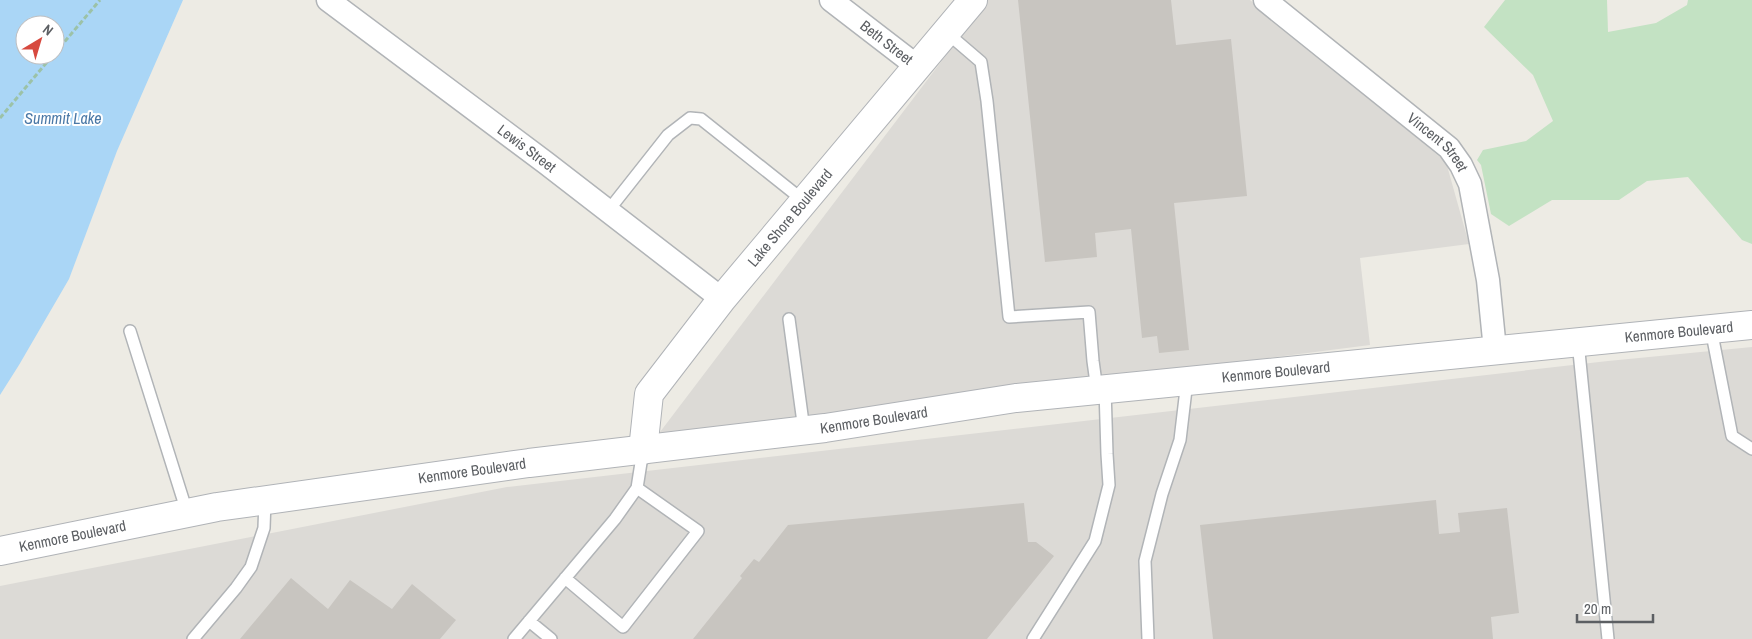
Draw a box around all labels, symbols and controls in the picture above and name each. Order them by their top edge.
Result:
north arrow [15,15,65,65]
street label: Beth Street [856,15,918,70]
text: N [39,20,57,39]
water label: Summit Lake [24,107,102,129]
street label: Vincent Street [1403,107,1474,175]
street label: Lewis Street [493,119,561,177]
street label: Lake Shore Boulevard [742,164,837,271]
street label: Kenmore Boulevard [1624,316,1734,348]
street label: Kenmore Boulevard [1221,356,1331,388]
street label: Kenmore Boulevard [819,401,929,439]
street label: Kenmore Boulevard [417,453,527,489]
street label: Kenmore Boulevard [17,515,128,557]
scale bar [1577,592,1653,624]
text: 20 m [1584,598,1611,619]

